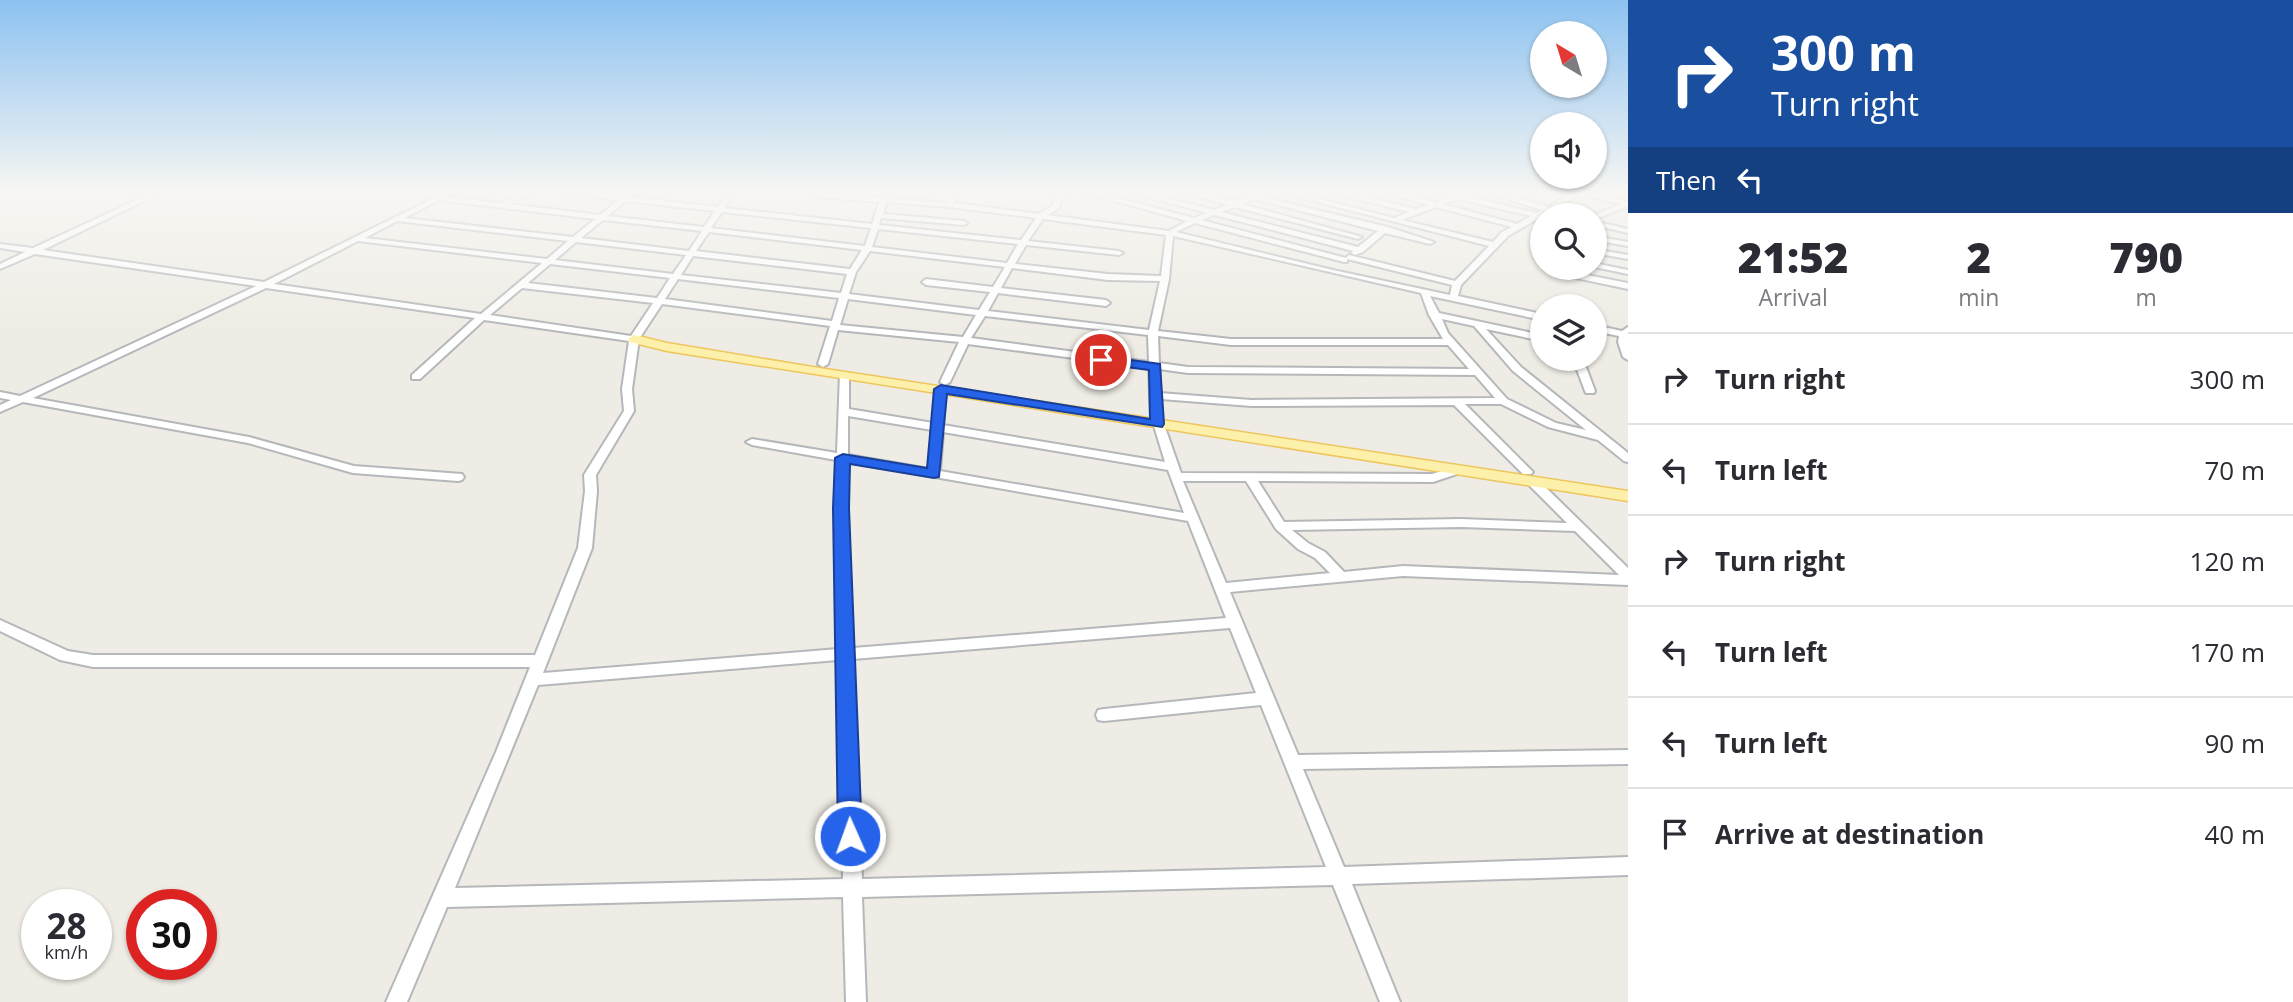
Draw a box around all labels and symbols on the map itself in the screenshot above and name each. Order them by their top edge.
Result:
north arrow [1530,21,1606,98]
pin [1071,330,1131,390]
position arrow [813,799,887,873]
speed limit sign: 30 [126,889,217,980]

